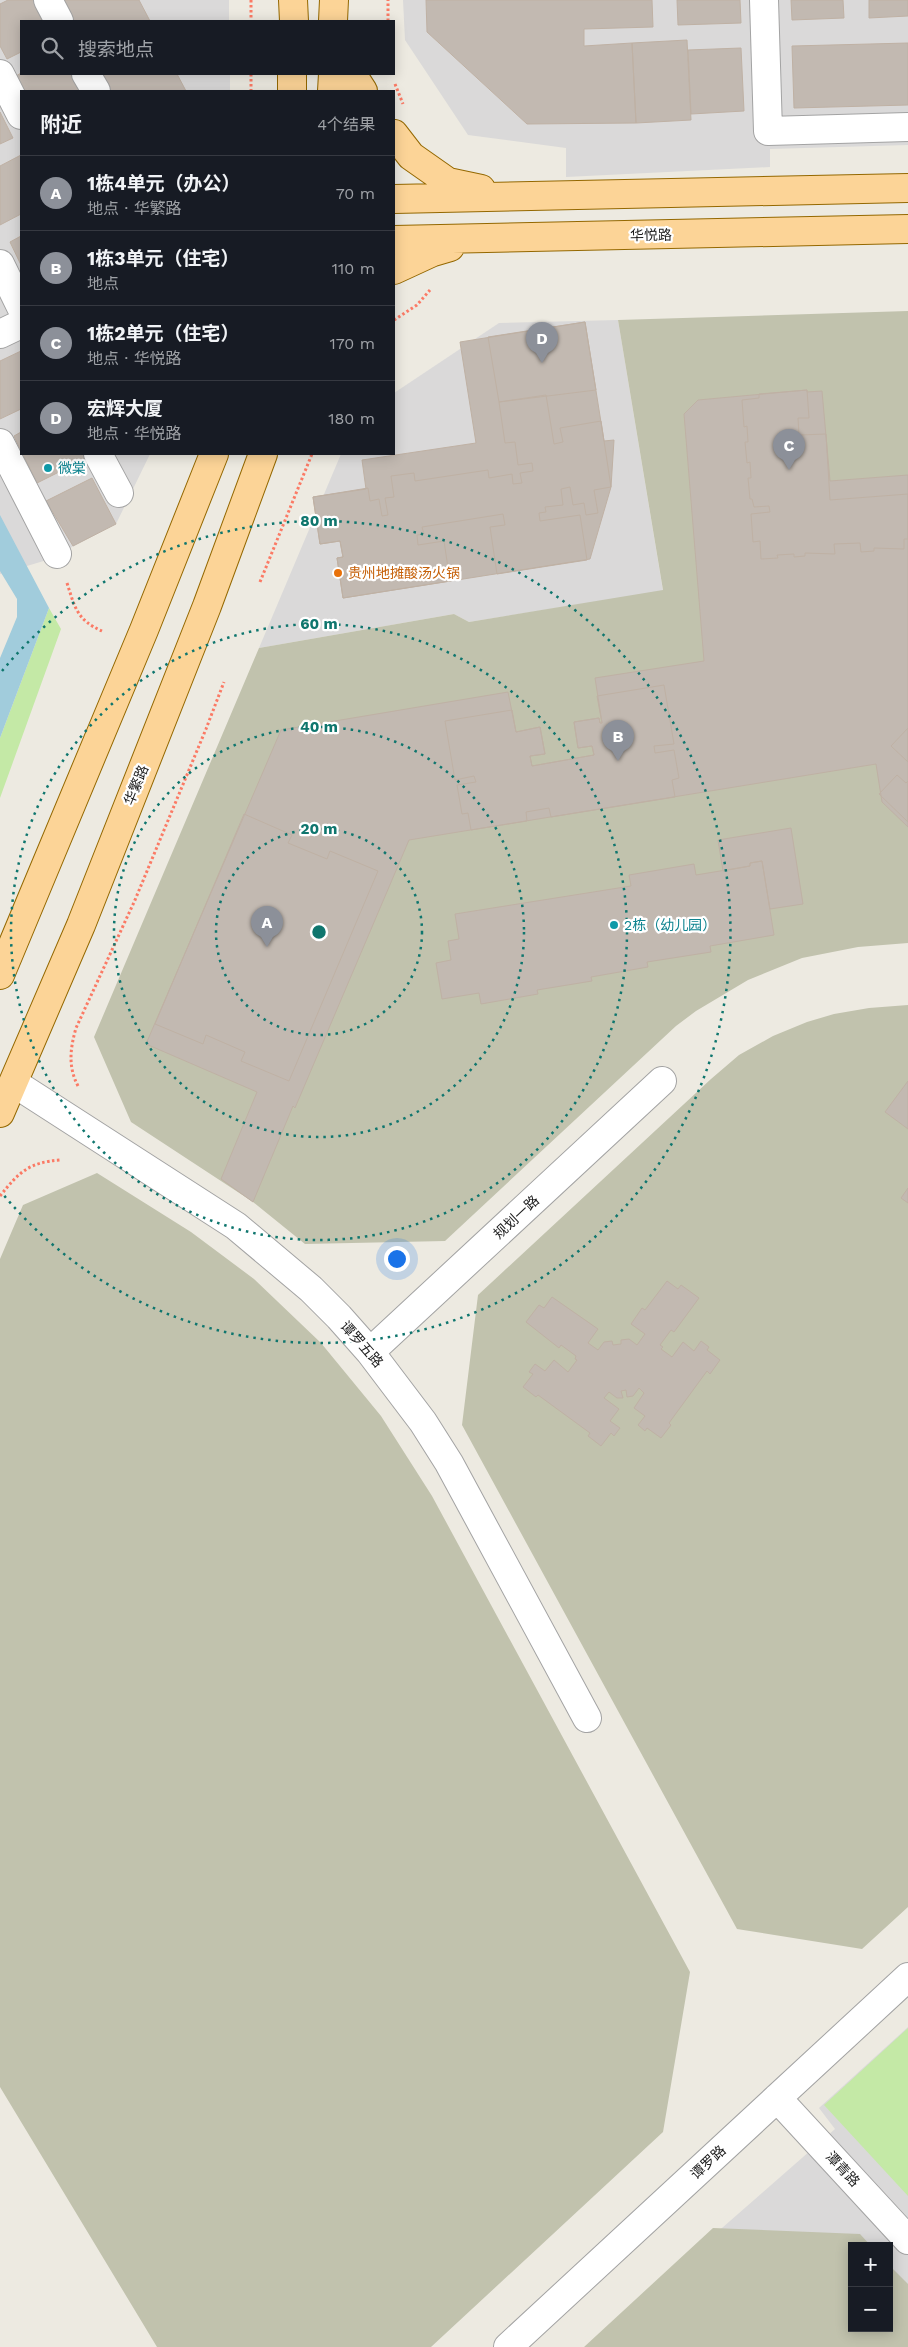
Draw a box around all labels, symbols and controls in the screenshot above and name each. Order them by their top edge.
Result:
search box [20,20,395,75]
icon: search [38,34,66,62]
text: 搜索地点 [78,38,154,61]
text: 附近 [40,112,82,137]
text: 4个结果 [317,115,375,134]
text: 1栋4单元（办公） [87,172,240,195]
text: A [51,184,61,203]
text: 70 m [336,184,375,203]
text: 地点 · 华繁路 [87,199,182,218]
street label: 华悦路 [630,227,672,243]
text: 1栋3单元（住宅） [87,247,239,270]
text: B [51,259,61,278]
text: 110 m [332,259,375,278]
text: 地点 [87,274,119,293]
text: 1栋2单元（住宅） [87,322,240,345]
pin: D [526,322,558,363]
text: C [51,334,61,353]
text: 170 m [329,334,375,353]
text: 地点 · 华悦路 [87,349,182,368]
text: 宏辉大厦 [87,397,163,420]
text: D [50,409,62,428]
text: 180 m [328,409,375,428]
text: 地点 · 华悦路 [87,424,182,443]
pin: C [773,429,805,470]
place label: 微棠 [58,460,86,476]
marker: 微棠 [42,462,54,474]
text: 80 m [300,512,338,530]
place label: 贵州地摊酸汤火锅 [348,565,460,581]
marker: 贵州地摊酸汤火锅 [332,567,344,579]
text: 60 m [300,615,338,633]
text: 40 m [300,718,338,736]
pin: B [602,720,634,761]
street label: 华繁路 [121,763,151,807]
text: 20 m [300,820,338,838]
pin: A [251,906,283,947]
place label: 2栋（幼儿园） [624,917,716,933]
marker: 2栋（幼儿园） [608,919,620,931]
centre of rings [310,923,328,941]
street label: 规划一路 [490,1192,542,1242]
your location [384,1246,410,1272]
street label: 谭罗五路 [338,1318,386,1370]
street label: 谭罗路 [687,2142,729,2182]
street label: 潭青路 [823,2148,863,2190]
map controls [848,2242,893,2332]
button: + [848,2242,893,2287]
button: − [848,2287,893,2332]

